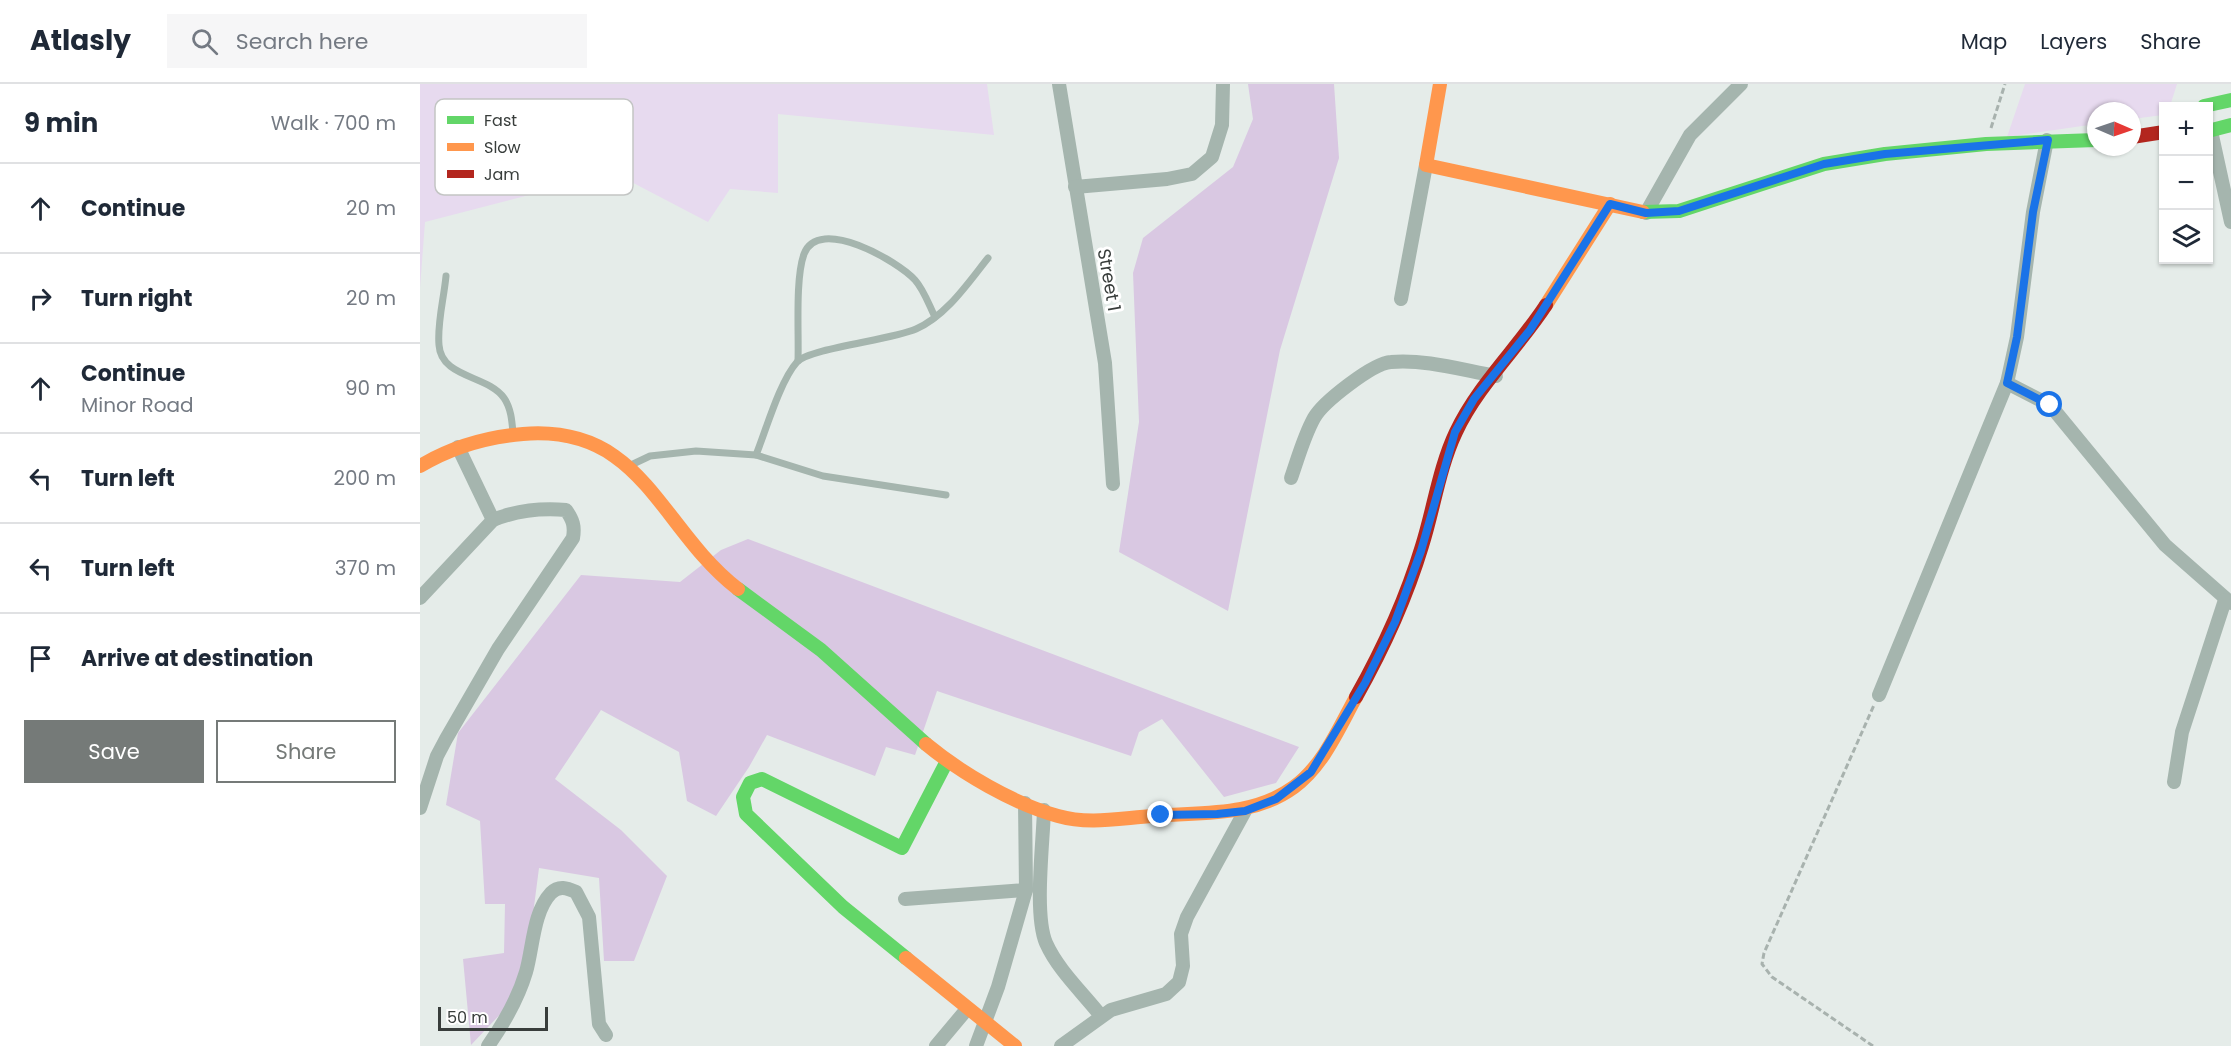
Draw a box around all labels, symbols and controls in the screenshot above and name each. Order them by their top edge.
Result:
search box [167,14,587,68]
text: Atlasly [30,21,131,60]
icon: search [188,25,221,58]
text: Search here [236,26,368,57]
text: Map [1961,27,2007,56]
text: Layers [2040,27,2107,56]
text: Share [2140,27,2201,56]
legend [435,99,633,195]
north arrow [2087,102,2141,156]
map controls [2159,102,2213,264]
button: + [2159,102,2213,156]
text: 9 min [24,105,98,141]
text: Walk · 700 m [271,109,396,137]
text: Fast [484,109,517,132]
text: Slow [484,136,521,159]
button: − [2159,156,2213,210]
text: Jam [484,163,520,186]
icon: ahead [24,192,57,225]
text: Continue [81,193,185,224]
text: 20 m [346,194,396,222]
button: layers [2159,210,2213,264]
street label: Street 1 [1092,247,1127,313]
icon: right [24,282,57,315]
text: Turn right [81,283,192,314]
text: 20 m [346,284,396,312]
text: Continue [81,358,185,389]
icon: ahead [24,372,57,405]
text: 90 m [345,374,396,402]
text: Minor Road [81,391,194,419]
route start [2036,391,2062,417]
icon: left [24,462,57,495]
text: Turn left [81,463,175,494]
text: 200 m [333,464,396,492]
icon: left [24,552,57,585]
text: Turn left [81,553,175,584]
text: 370 m [335,554,396,582]
icon: arrive [24,642,57,675]
text: Arrive at destination [81,643,313,674]
button: Save [24,720,204,783]
button: Share [216,720,396,783]
route end [1147,801,1173,827]
scale bar [438,1004,548,1032]
text: 50 m [447,1006,488,1029]

